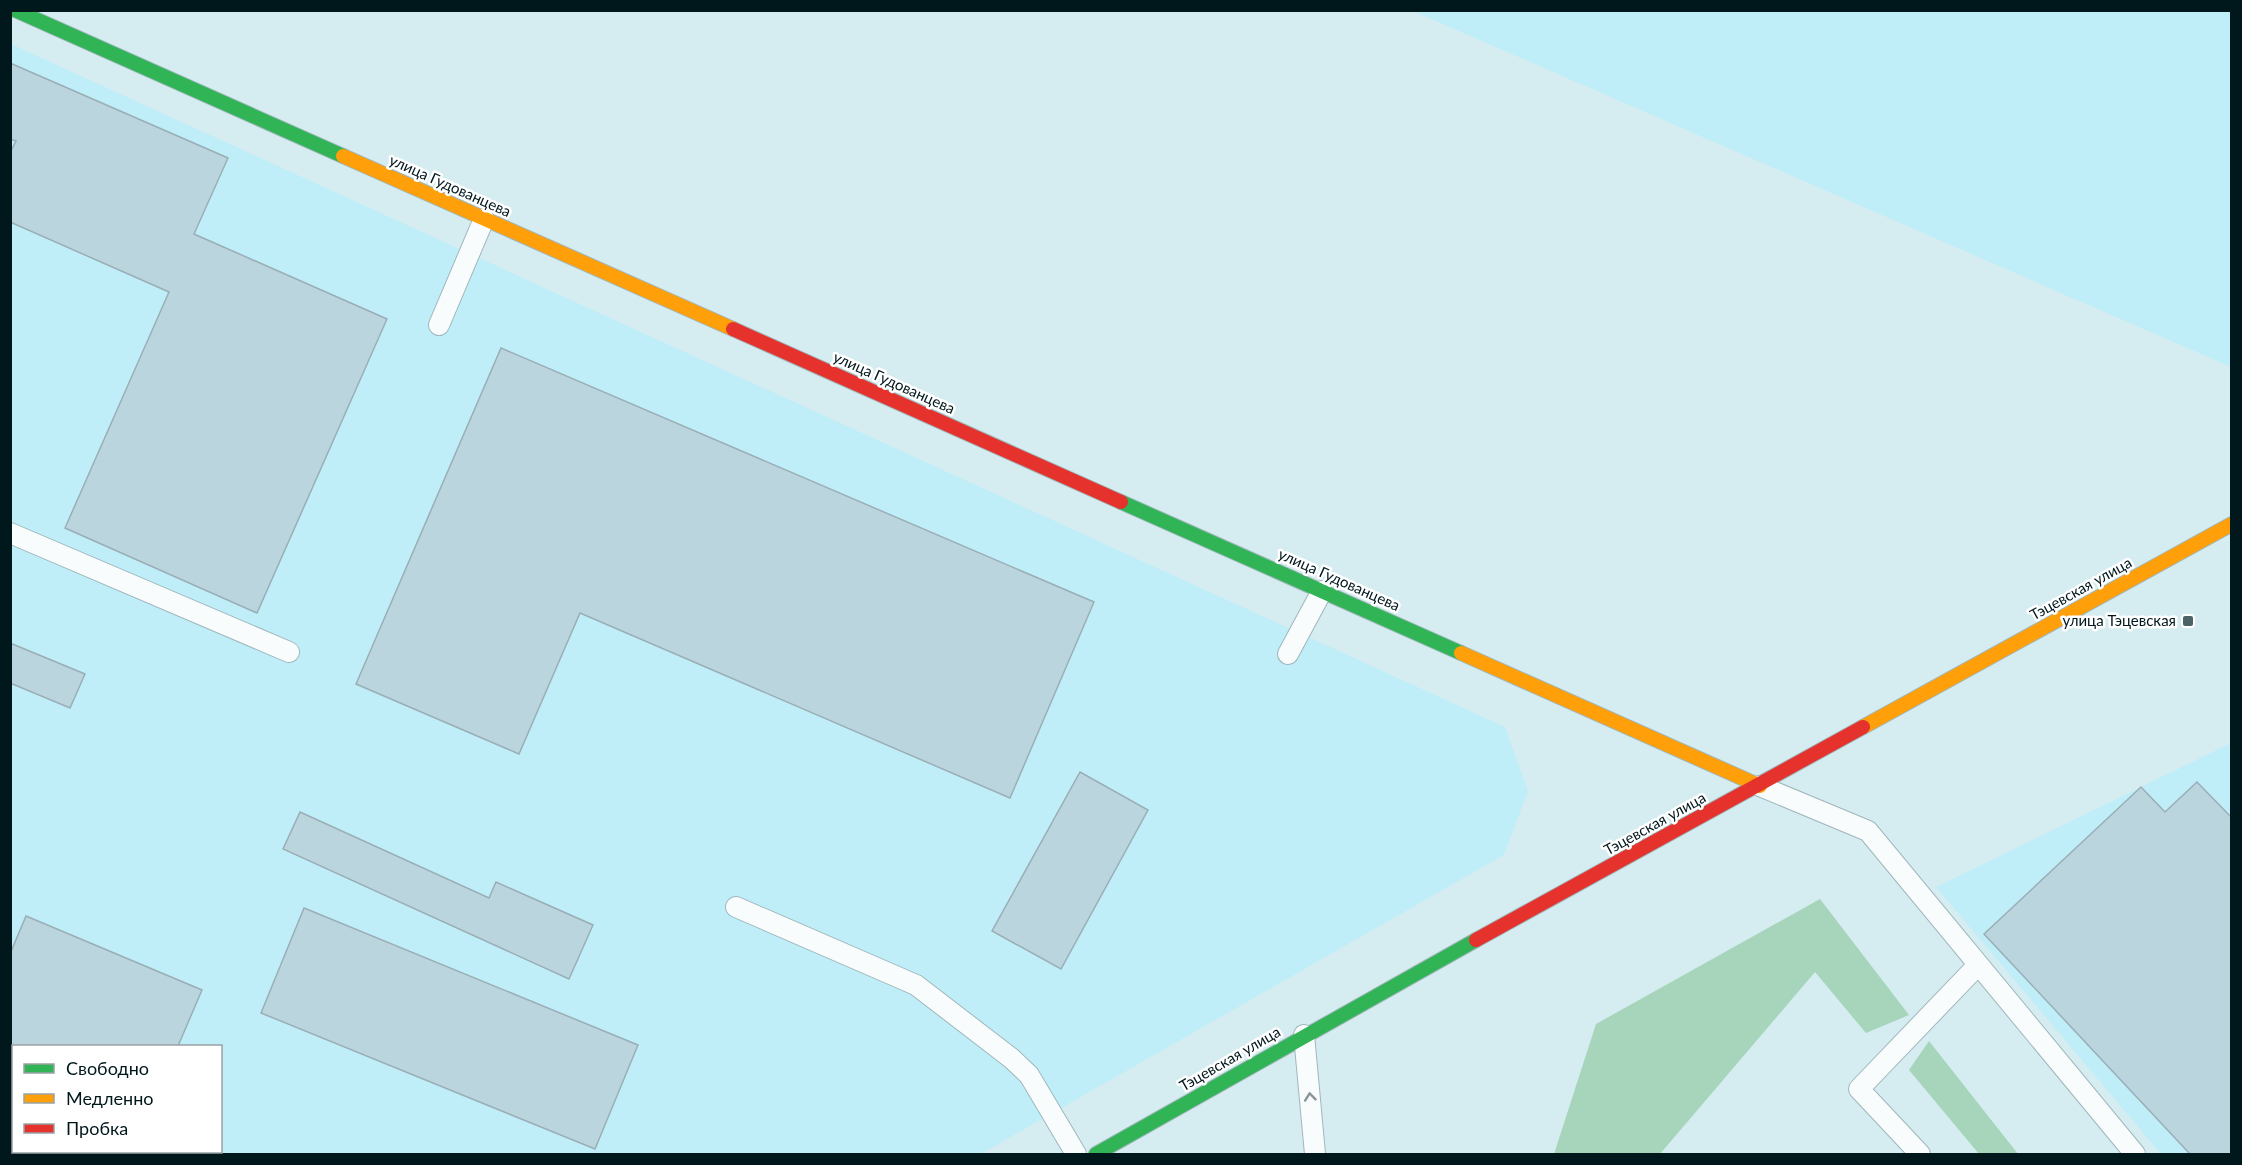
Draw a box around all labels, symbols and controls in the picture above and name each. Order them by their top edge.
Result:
street label: улица Гудованцева [387,150,514,220]
street label: улица Гудованцева [831,347,958,417]
street label: улица Гудованцева [1276,544,1403,614]
street label: Тэцевская улица [2027,553,2134,623]
place label: улица Тэцевская [2063,611,2176,629]
marker: улица Тэцевская [2181,614,2195,628]
street label: Тэцевская улица [1601,788,1708,858]
street label: Тэцевская улица [1176,1022,1283,1094]
legend [12,1045,222,1153]
text: Свободно [66,1057,149,1079]
text: Медленно [66,1087,154,1109]
one-way arrow [1304,1092,1317,1101]
text: Пробка [66,1117,128,1139]

